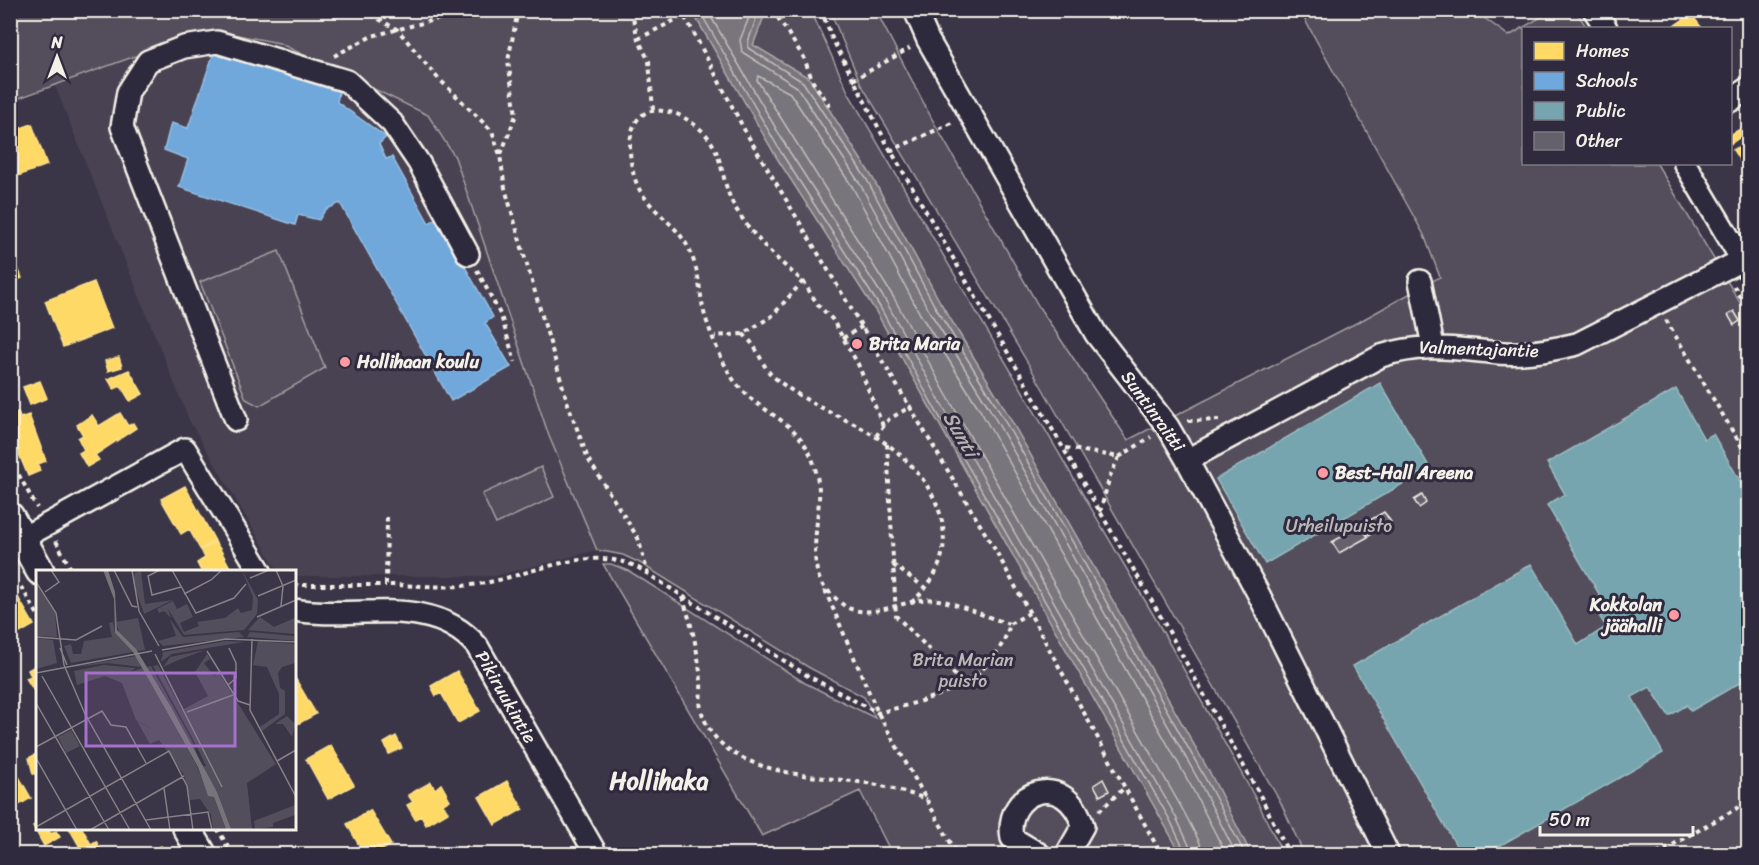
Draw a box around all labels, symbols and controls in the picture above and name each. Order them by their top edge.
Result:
north arrow [27,27,87,87]
legend [1522,27,1732,165]
text: N [50,28,63,57]
text: Homes [1576,35,1630,67]
text: Schools [1576,65,1638,97]
text: Public [1576,95,1626,127]
text: Other [1576,125,1623,157]
place label: Brita Maria [869,328,961,360]
street label: Valmentajantie [1419,331,1540,367]
marker: Brita Maria [850,337,864,351]
place label: Hollihaan koulu [356,346,479,378]
marker: Hollihaan koulu [338,355,352,369]
street label: Suntinraitti [1112,363,1194,459]
water label: Sunti [933,405,990,468]
place label: Best‑Hall Areena [1335,457,1473,489]
marker: Best‑Hall Areena [1316,466,1330,480]
park label: Urheilupuisto [1286,510,1392,542]
inset map [36,570,296,829]
place label: Kokkolan jäähalli [1589,589,1663,642]
marker: Kokkolan jäähalli [1667,608,1681,622]
street label: Pikiruukintie [466,644,546,750]
park label: Brita Marian puisto [913,644,1014,697]
district label: Hollihaka [610,760,708,802]
scale bar [1540,799,1693,837]
text: 50 m [1549,804,1590,836]

